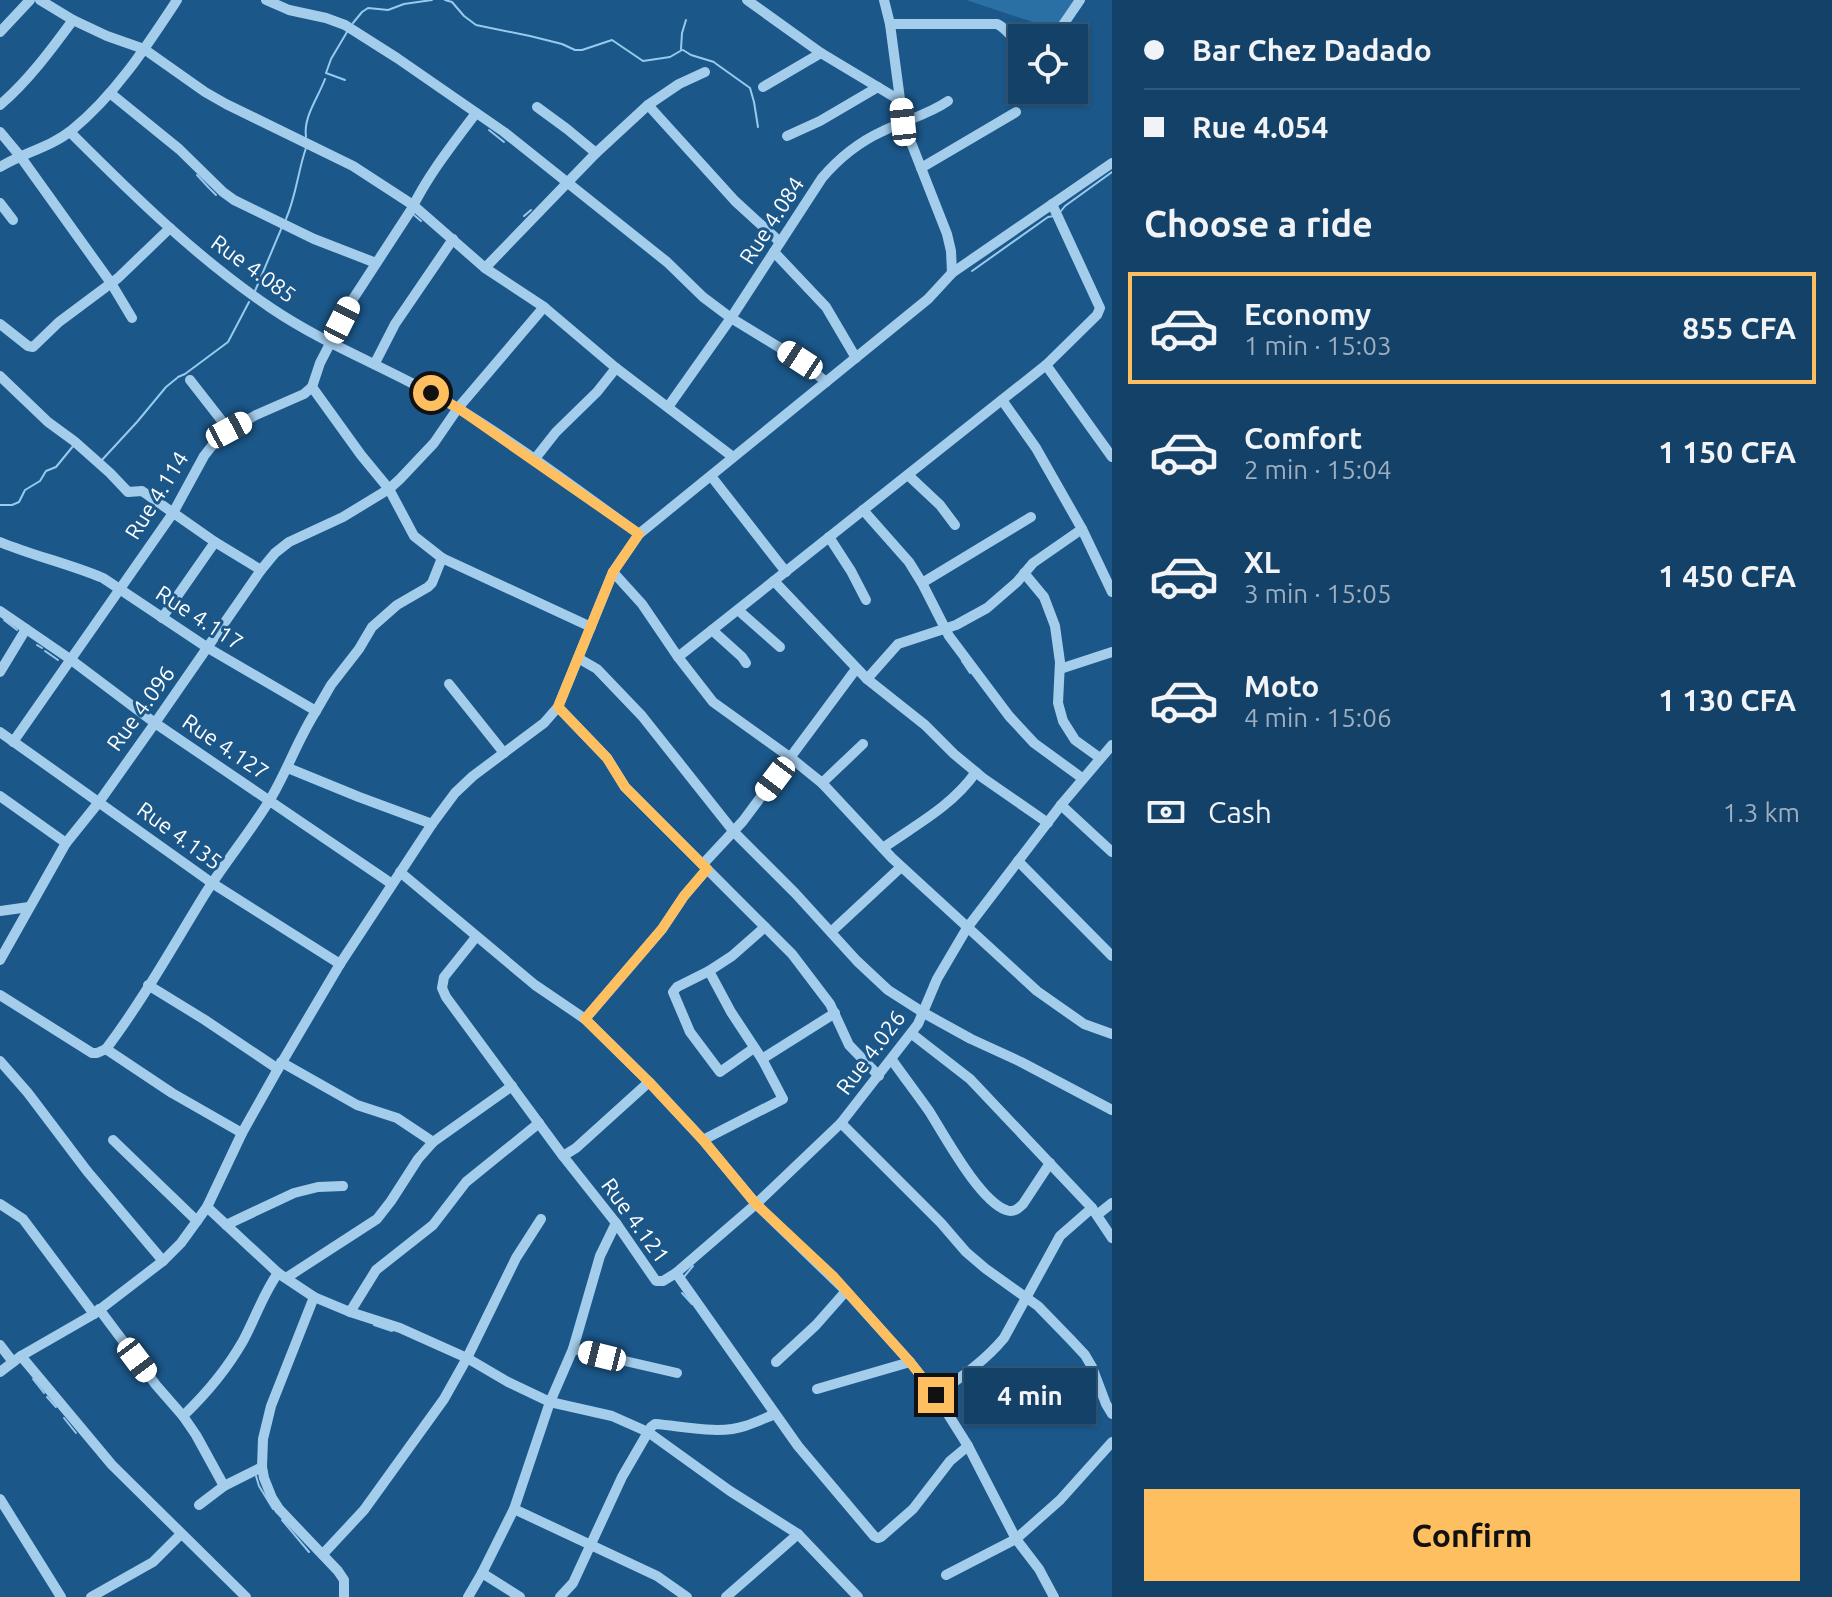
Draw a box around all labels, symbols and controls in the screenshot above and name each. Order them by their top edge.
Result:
map controls [1008,24,1088,104]
button: locate [1008,24,1088,104]
text: Bar Chez Dadado [1192,33,1432,67]
car [889,97,917,147]
text: Rue 4.054 [1192,110,1328,144]
street label: Rue 4.084 [734,172,808,268]
text: Choose a ride [1144,203,1373,244]
street label: Rue 4.085 [207,229,301,307]
icon: car [1148,292,1220,364]
car [320,293,364,347]
text: Economy [1244,297,1371,331]
text: 855 CFA [1682,311,1796,345]
text: 1 min · 15:03 [1244,331,1392,360]
car [773,337,827,383]
route start [413,375,449,411]
car [202,408,256,452]
icon: car [1148,416,1220,488]
text: Comfort [1244,421,1362,455]
text: 1 150 CFA [1658,435,1796,469]
street label: Rue 4.114 [119,447,193,543]
text: 2 min · 15:04 [1244,455,1392,484]
icon: car [1148,540,1220,612]
text: XL [1244,545,1280,579]
text: 1 450 CFA [1658,559,1796,593]
text: 3 min · 15:05 [1244,579,1392,608]
street label: Rue 4.117 [152,580,248,654]
street label: Rue 4.096 [101,661,179,755]
icon: car [1148,664,1220,736]
text: Moto [1244,669,1319,703]
text: 1 130 CFA [1658,683,1796,717]
text: 4 min · 15:06 [1244,703,1392,732]
street label: Rue 4.127 [178,708,274,784]
car [751,753,799,805]
icon: cash [1144,790,1188,834]
text: Cash [1208,795,1272,829]
street label: Rue 4.135 [133,796,227,874]
text: 1.3 km [1723,798,1800,827]
street label: Rue 4.026 [830,1005,910,1099]
street label: Rue 4.121 [597,1173,675,1267]
car [113,1334,161,1386]
car [576,1339,628,1373]
callout: 4 min [964,1367,1096,1423]
route end [918,1377,954,1413]
text: 4 min [997,1381,1063,1410]
button: Confirm [1144,1489,1800,1581]

